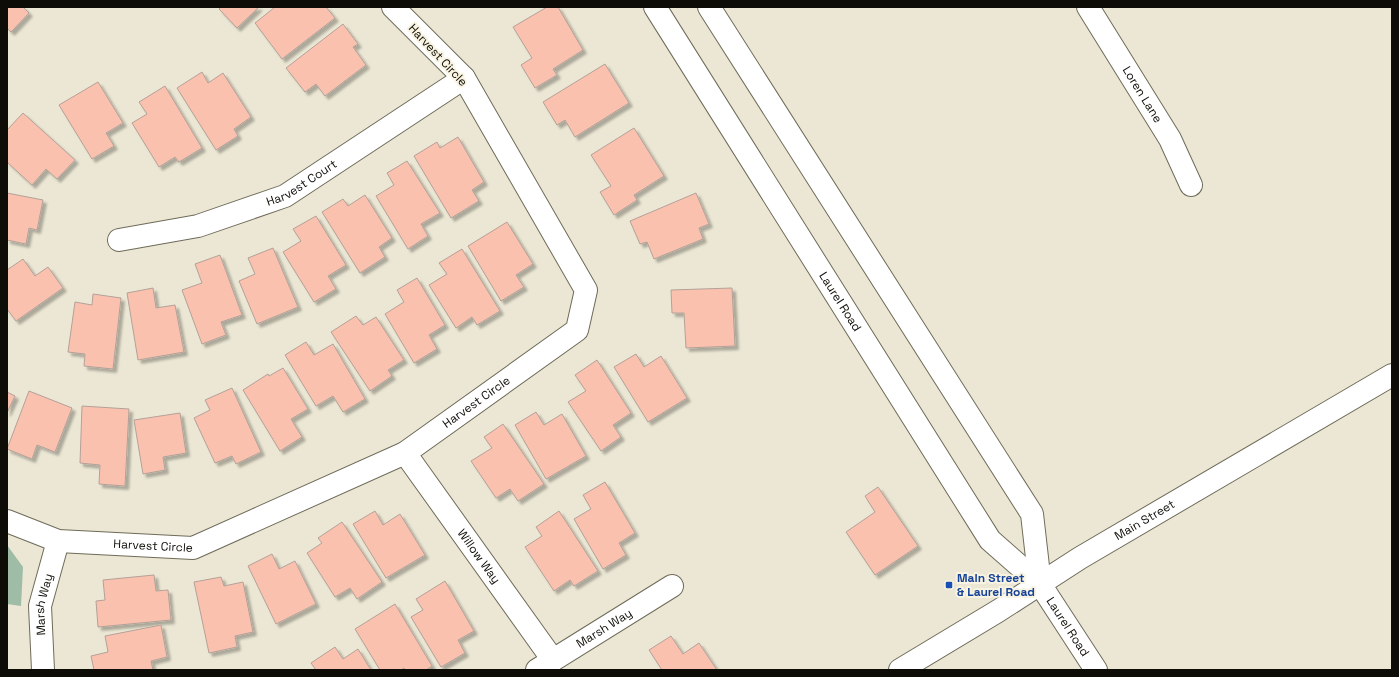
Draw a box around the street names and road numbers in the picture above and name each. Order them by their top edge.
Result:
street label: Harvest Circle [405,20,471,90]
street label: Loren Lane [1119,63,1166,126]
street label: Harvest Court [264,156,340,210]
street label: Laurel Road [815,269,865,335]
street label: Harvest Circle [439,372,513,432]
street label: Main Street [1112,496,1178,544]
street label: Willow Way [454,526,504,587]
street label: Harvest Circle [113,536,193,556]
street label: Marsh Way [32,572,57,636]
street label: Laurel Road [1043,594,1093,659]
street label: Marsh Way [573,605,635,652]

